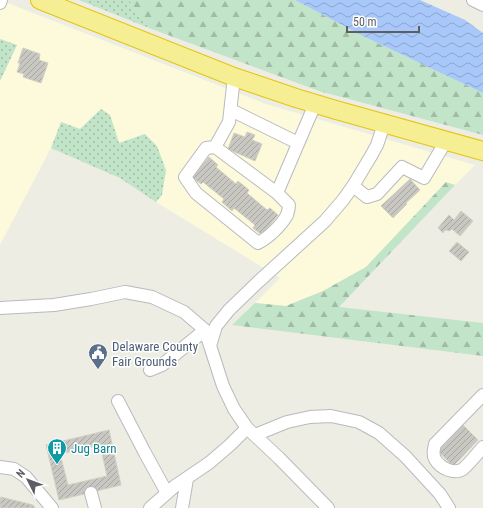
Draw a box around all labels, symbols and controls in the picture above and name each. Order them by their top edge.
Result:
scale bar [347,8,419,34]
text: 50 m [353,15,377,29]
place label: Delaware County Fair Grounds [112,339,199,369]
public building icon: Delaware County Fair Grounds [87,342,109,370]
building icon: Jug Barn [46,437,68,465]
place label: Jug Barn [71,441,117,456]
north arrow [8,460,48,500]
text: N [14,467,28,481]

